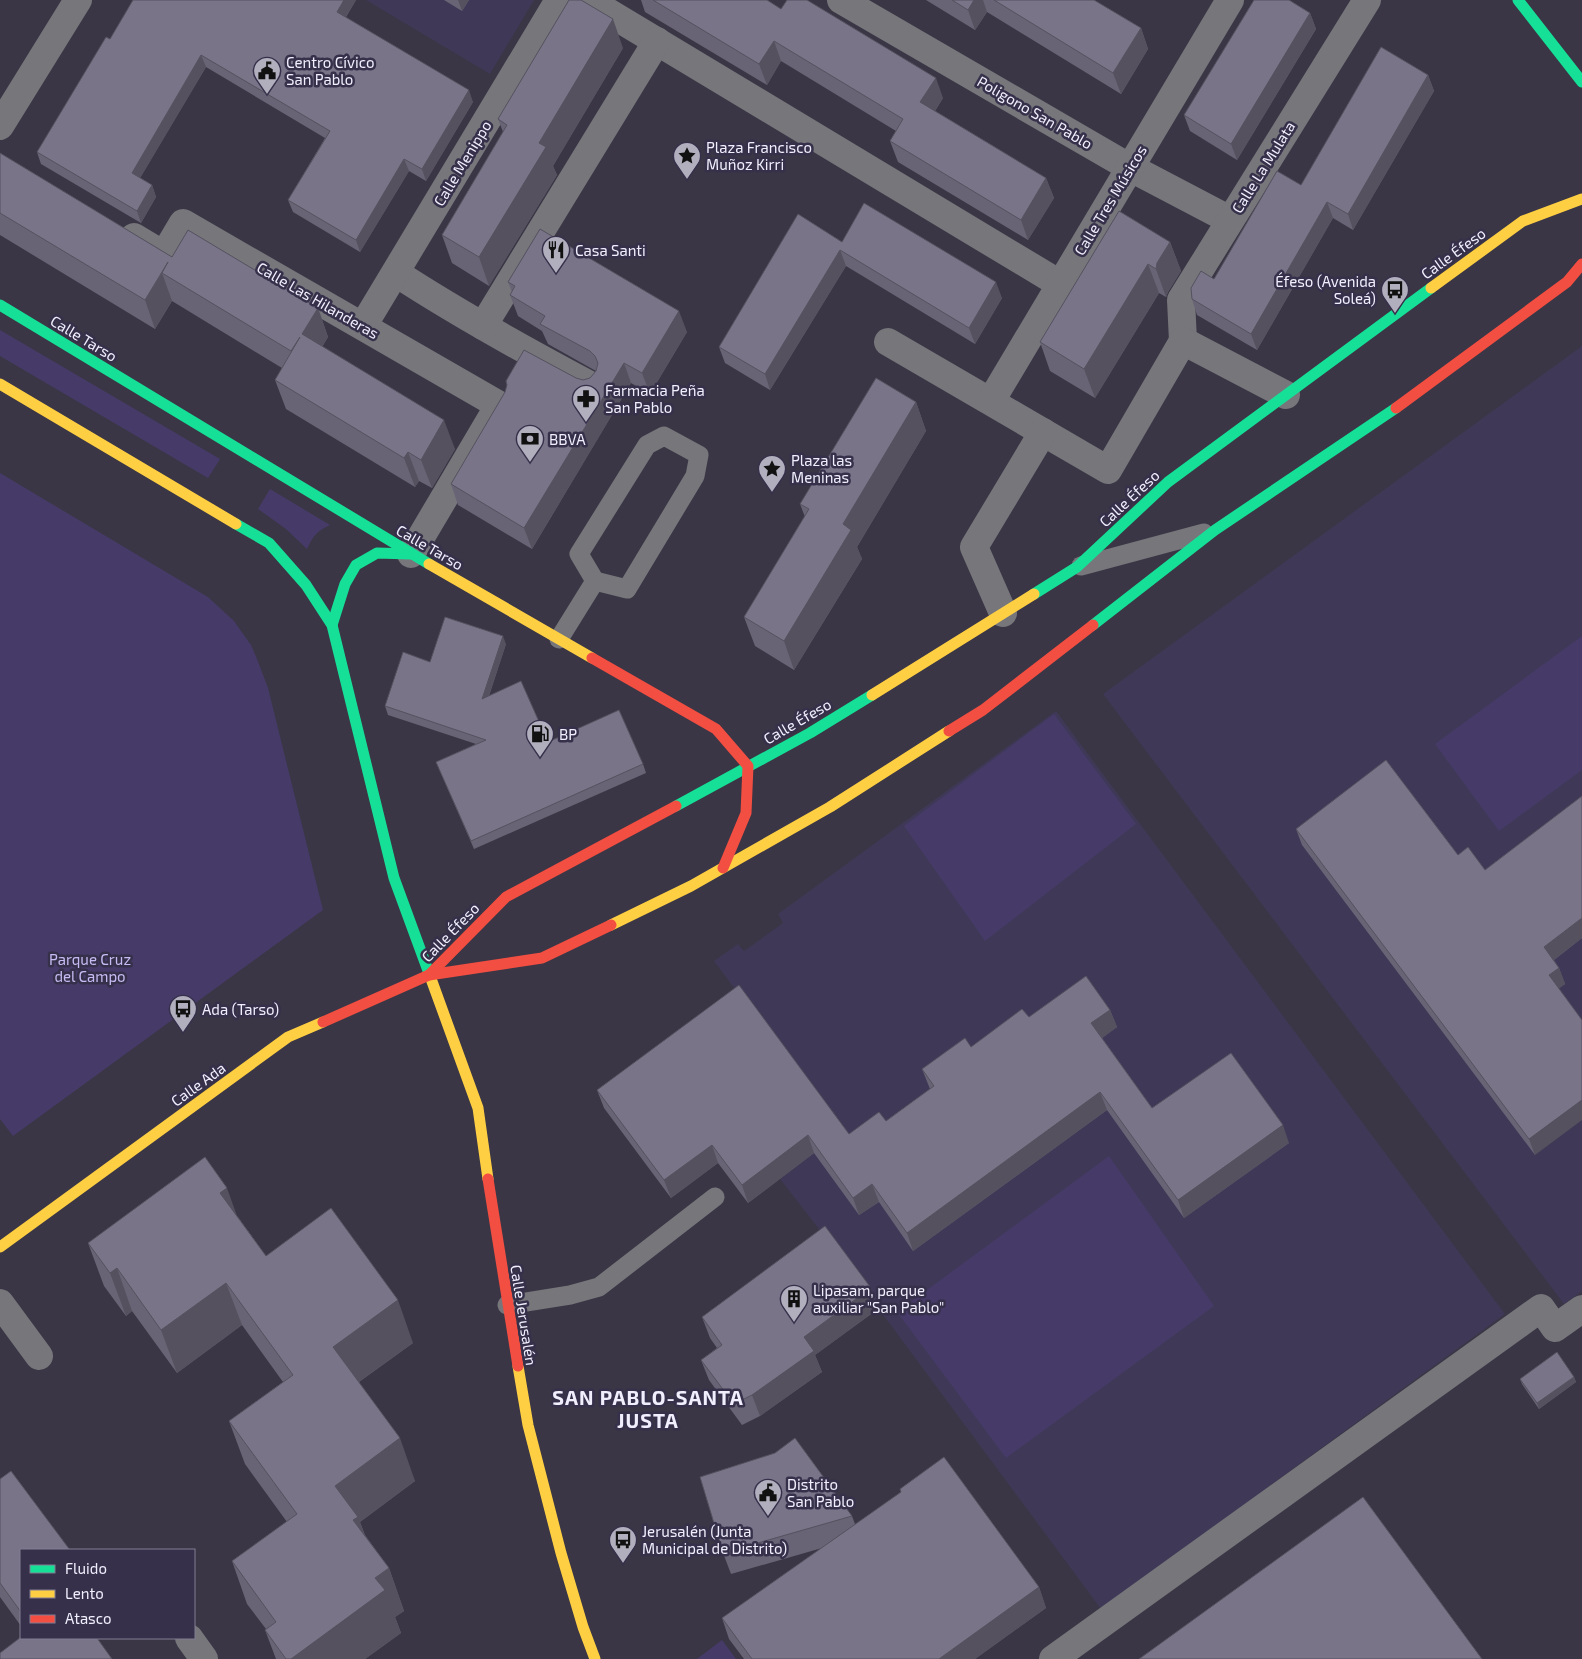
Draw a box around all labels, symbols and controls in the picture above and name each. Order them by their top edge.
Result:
place label: Centro Cívico San Pablo [286,53,374,88]
public building icon: Centro Cívico San Pablo [252,56,282,95]
street label: Poligono San Pablo [974,72,1096,152]
street label: Calle Menippo [429,117,495,209]
street label: Calle La Mulata [1228,118,1298,216]
place label: Plaza Francisco Muñoz Kirri [706,138,812,173]
place icon: Plaza Francisco Muñoz Kirri [672,141,702,180]
street label: Calle Tres Músicos [1070,142,1150,258]
street label: Calle Éfeso [1417,224,1489,282]
restaurant icon: Casa Santi [541,235,571,274]
place label: Casa Santi [575,241,646,259]
street label: Calle Las Hilanderas [254,258,382,342]
place label: Éfeso (Avenida Soleá) [1275,272,1376,307]
bus stop icon: Éfeso (Avenida Soleá) [1380,275,1410,314]
street label: Calle Tarso [47,311,121,365]
place label: Farmacia Peña San Pablo [605,381,705,416]
pharmacy icon: Farmacia Peña San Pablo [571,384,601,423]
bank icon: BBVA [515,424,545,463]
place label: BBVA [549,430,586,448]
place label: Plaza las Meninas [791,451,852,486]
place icon: Plaza las Meninas [757,454,787,493]
street label: Calle Éfeso [1095,466,1163,530]
street label: Calle Tarso [393,521,467,573]
street label: Calle Éfeso [760,694,834,748]
fuel station icon: BP [525,719,555,758]
place label: BP [559,725,577,743]
street label: Calle Éfeso [417,899,483,965]
park label: Parque Cruz del Campo [49,950,131,985]
bus stop icon: Ada (Tarso) [168,994,198,1033]
place label: Ada (Tarso) [202,1000,279,1018]
street label: Calle Ada [167,1058,229,1110]
street label: Calle Jerusalén [507,1263,541,1367]
place label: Lipasam, parque auxiliar "San Pablo" [813,1281,944,1316]
building icon: Lipasam, parque auxiliar "San Pablo" [779,1284,809,1323]
district label: SAN PABLO-SANTA JUSTA [552,1385,744,1432]
place label: Distrito San Pablo [787,1475,854,1510]
public building icon: Distrito San Pablo [753,1478,783,1517]
place label: Jerusalén (Junta Municipal de Distrito) [642,1522,787,1557]
bus stop icon: Jerusalén (Junta Municipal de Distrito) [608,1525,638,1564]
legend [20,1549,195,1639]
text: Fluido [65,1559,107,1577]
text: Lento [65,1584,104,1602]
text: Atasco [65,1609,111,1627]

